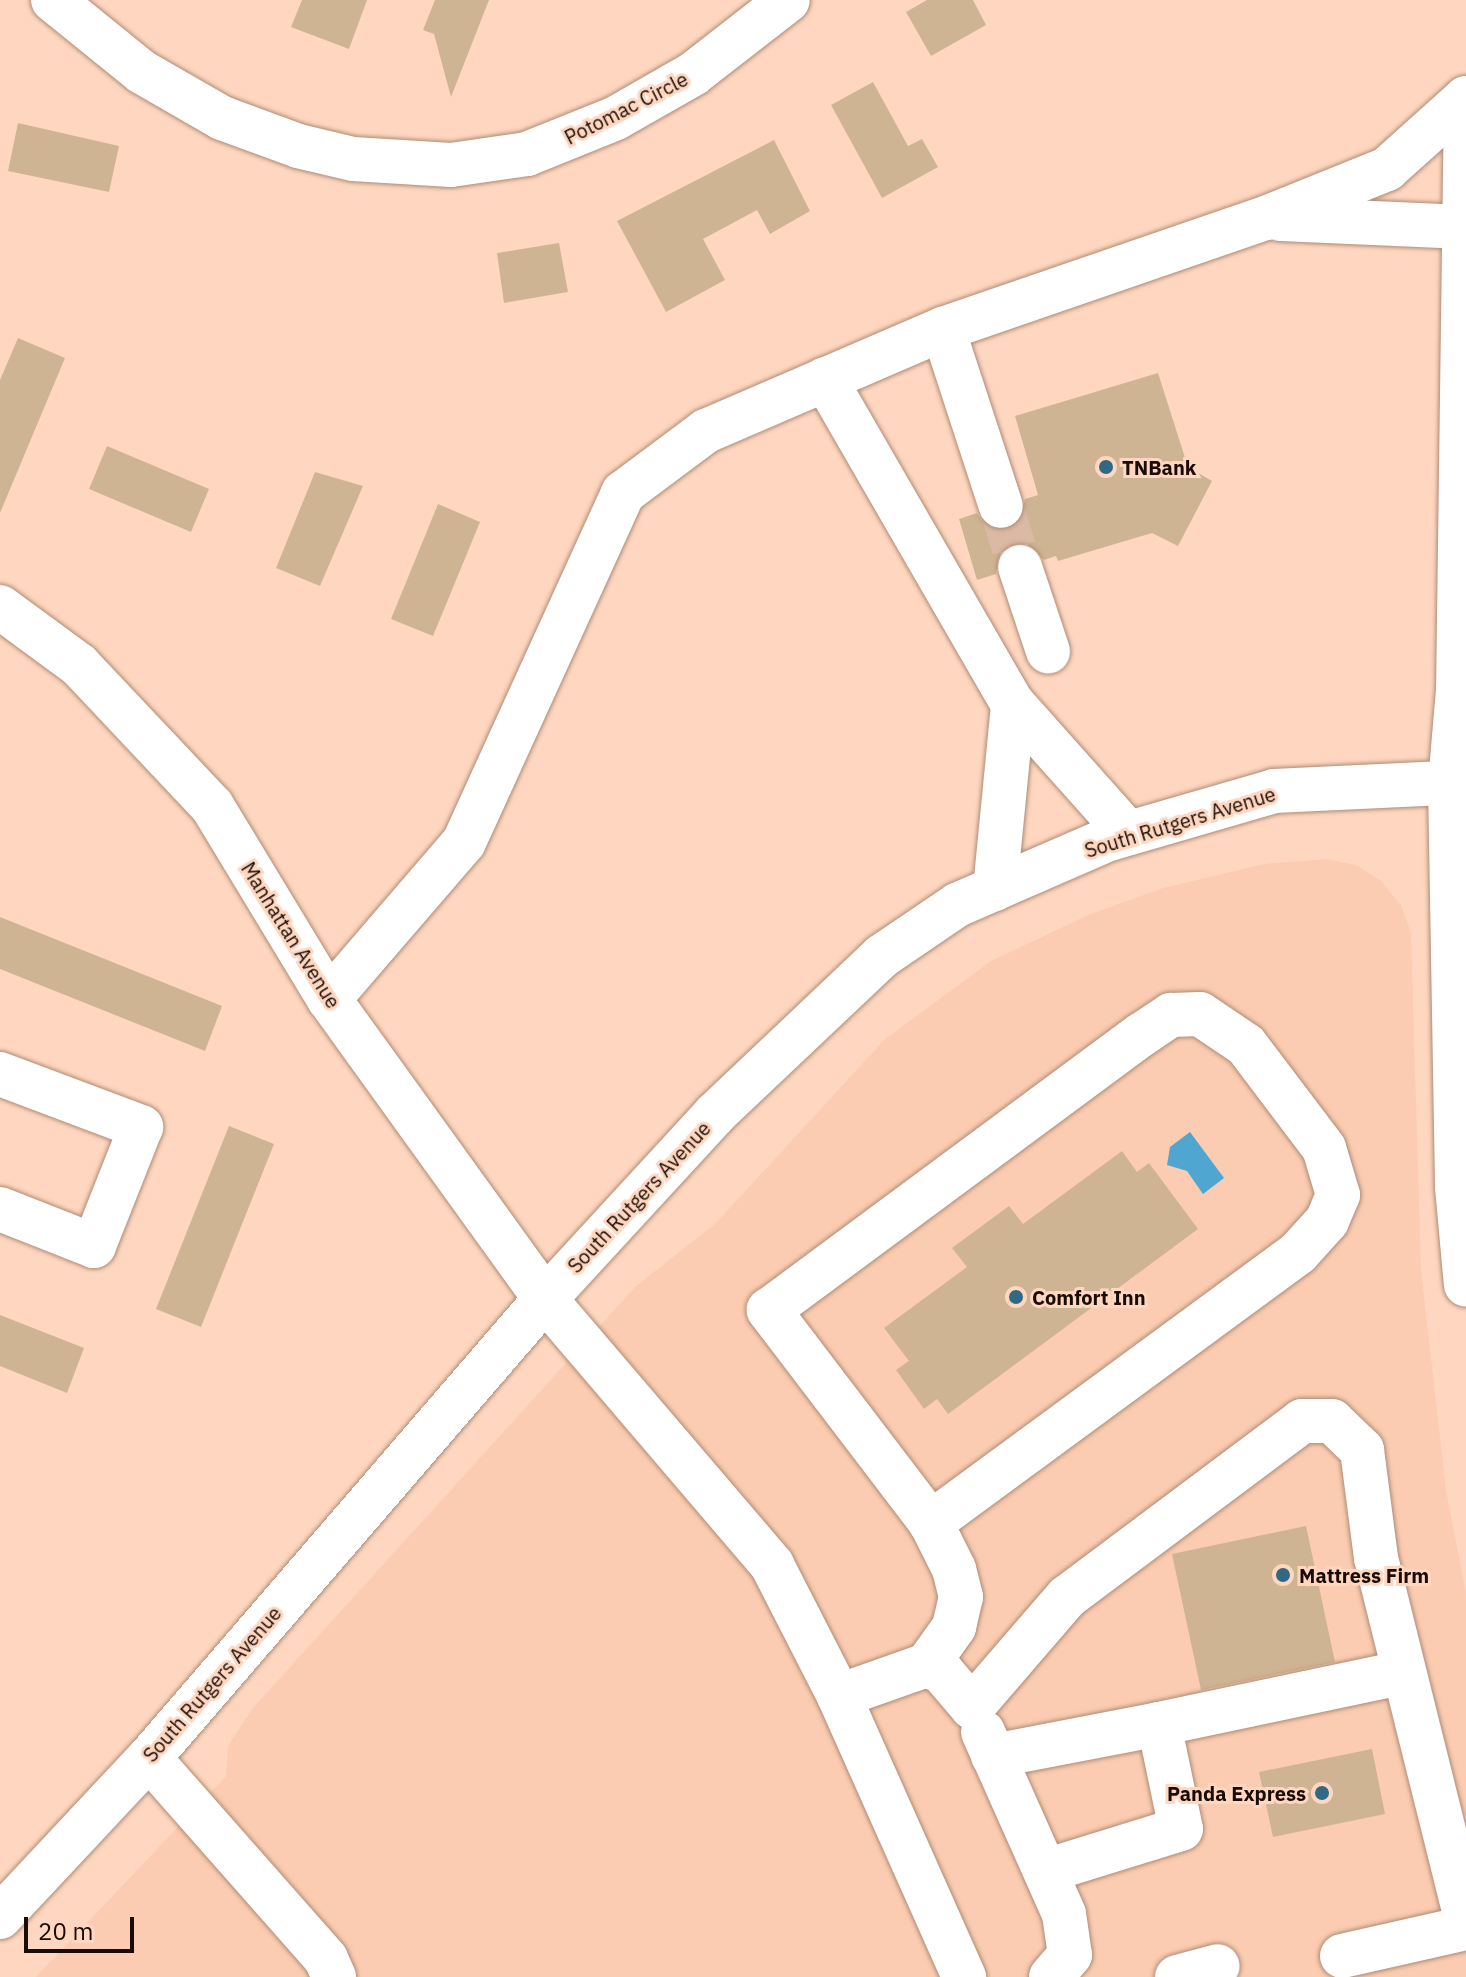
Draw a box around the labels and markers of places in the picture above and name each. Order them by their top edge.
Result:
place label: TNBank [1122,455,1196,479]
marker: TNBank [1097,458,1115,476]
place label: Comfort Inn [1032,1285,1146,1309]
marker: Comfort Inn [1007,1288,1025,1306]
place label: Mattress Firm [1299,1563,1429,1587]
marker: Mattress Firm [1274,1566,1292,1584]
place label: Panda Express [1167,1781,1306,1805]
marker: Panda Express [1313,1784,1331,1802]

